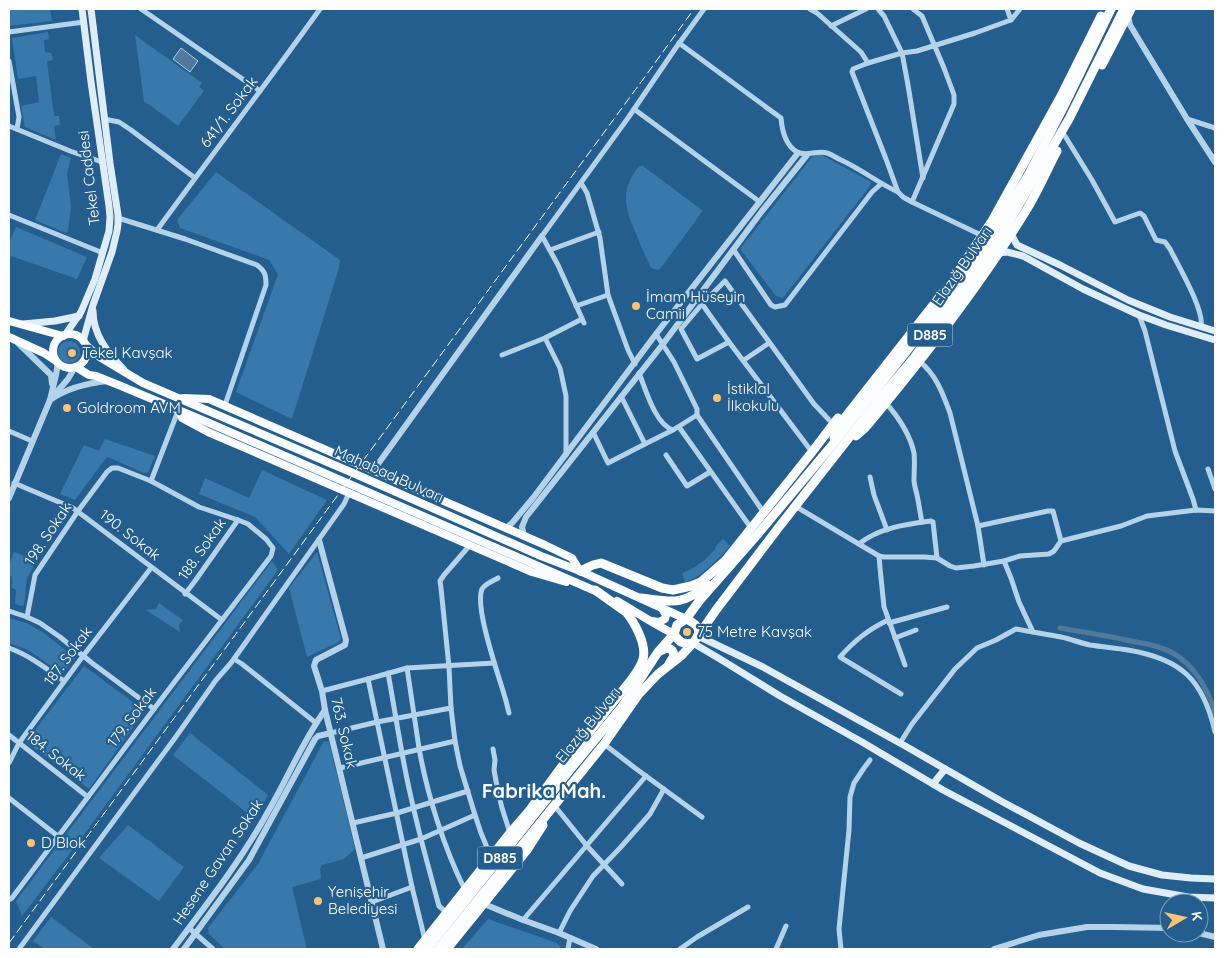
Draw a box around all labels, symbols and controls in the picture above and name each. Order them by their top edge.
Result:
street label: 641/1. Sokak [196,72,262,151]
street label: Tekel Caddesi [73,130,104,226]
street label: Elazığ Bulvarı [927,222,996,309]
place label: İmam Hüseyin Camii [646,287,745,323]
marker: İmam Hüseyin Camii [630,300,642,312]
road number: D885 [908,324,952,346]
place label: Tekel Kavşak [82,343,173,362]
marker: Tekel Kavşak [66,347,78,359]
place label: İstiklal İlkokulu [727,379,779,415]
marker: İstiklal İlkokulu [711,392,723,404]
place label: Goldroom AVM [77,398,181,417]
marker: Goldroom AVM [61,402,73,414]
street label: Mahabad Bulvarı [332,441,447,506]
street label: 198. Sokak [20,499,75,569]
street label: 190. Sokak [96,505,165,564]
street label: 188. Sokak [173,514,230,583]
street label: 187. Sokak [39,622,96,689]
place label: 75 Metre Kavşak [697,622,812,641]
marker: 75 Metre Kavşak [681,626,693,638]
street label: 179. Sokak [103,683,160,751]
street label: Elazığ Bulvarı [551,683,624,767]
street label: 763. Sokak [327,695,362,770]
street label: 184. Sokak [23,726,90,785]
district label: Fabrika Mah. [482,778,606,803]
street label: Hesene Gavan Sokak [168,795,267,928]
place label: D Blok [41,833,86,852]
marker: D Blok [25,837,37,849]
road number: D885 [478,846,522,870]
place label: Yenişehir Belediyesi [328,882,397,918]
north arrow [1159,893,1209,943]
marker: Yenişehir Belediyesi [312,895,324,907]
text: K [1187,910,1206,922]

